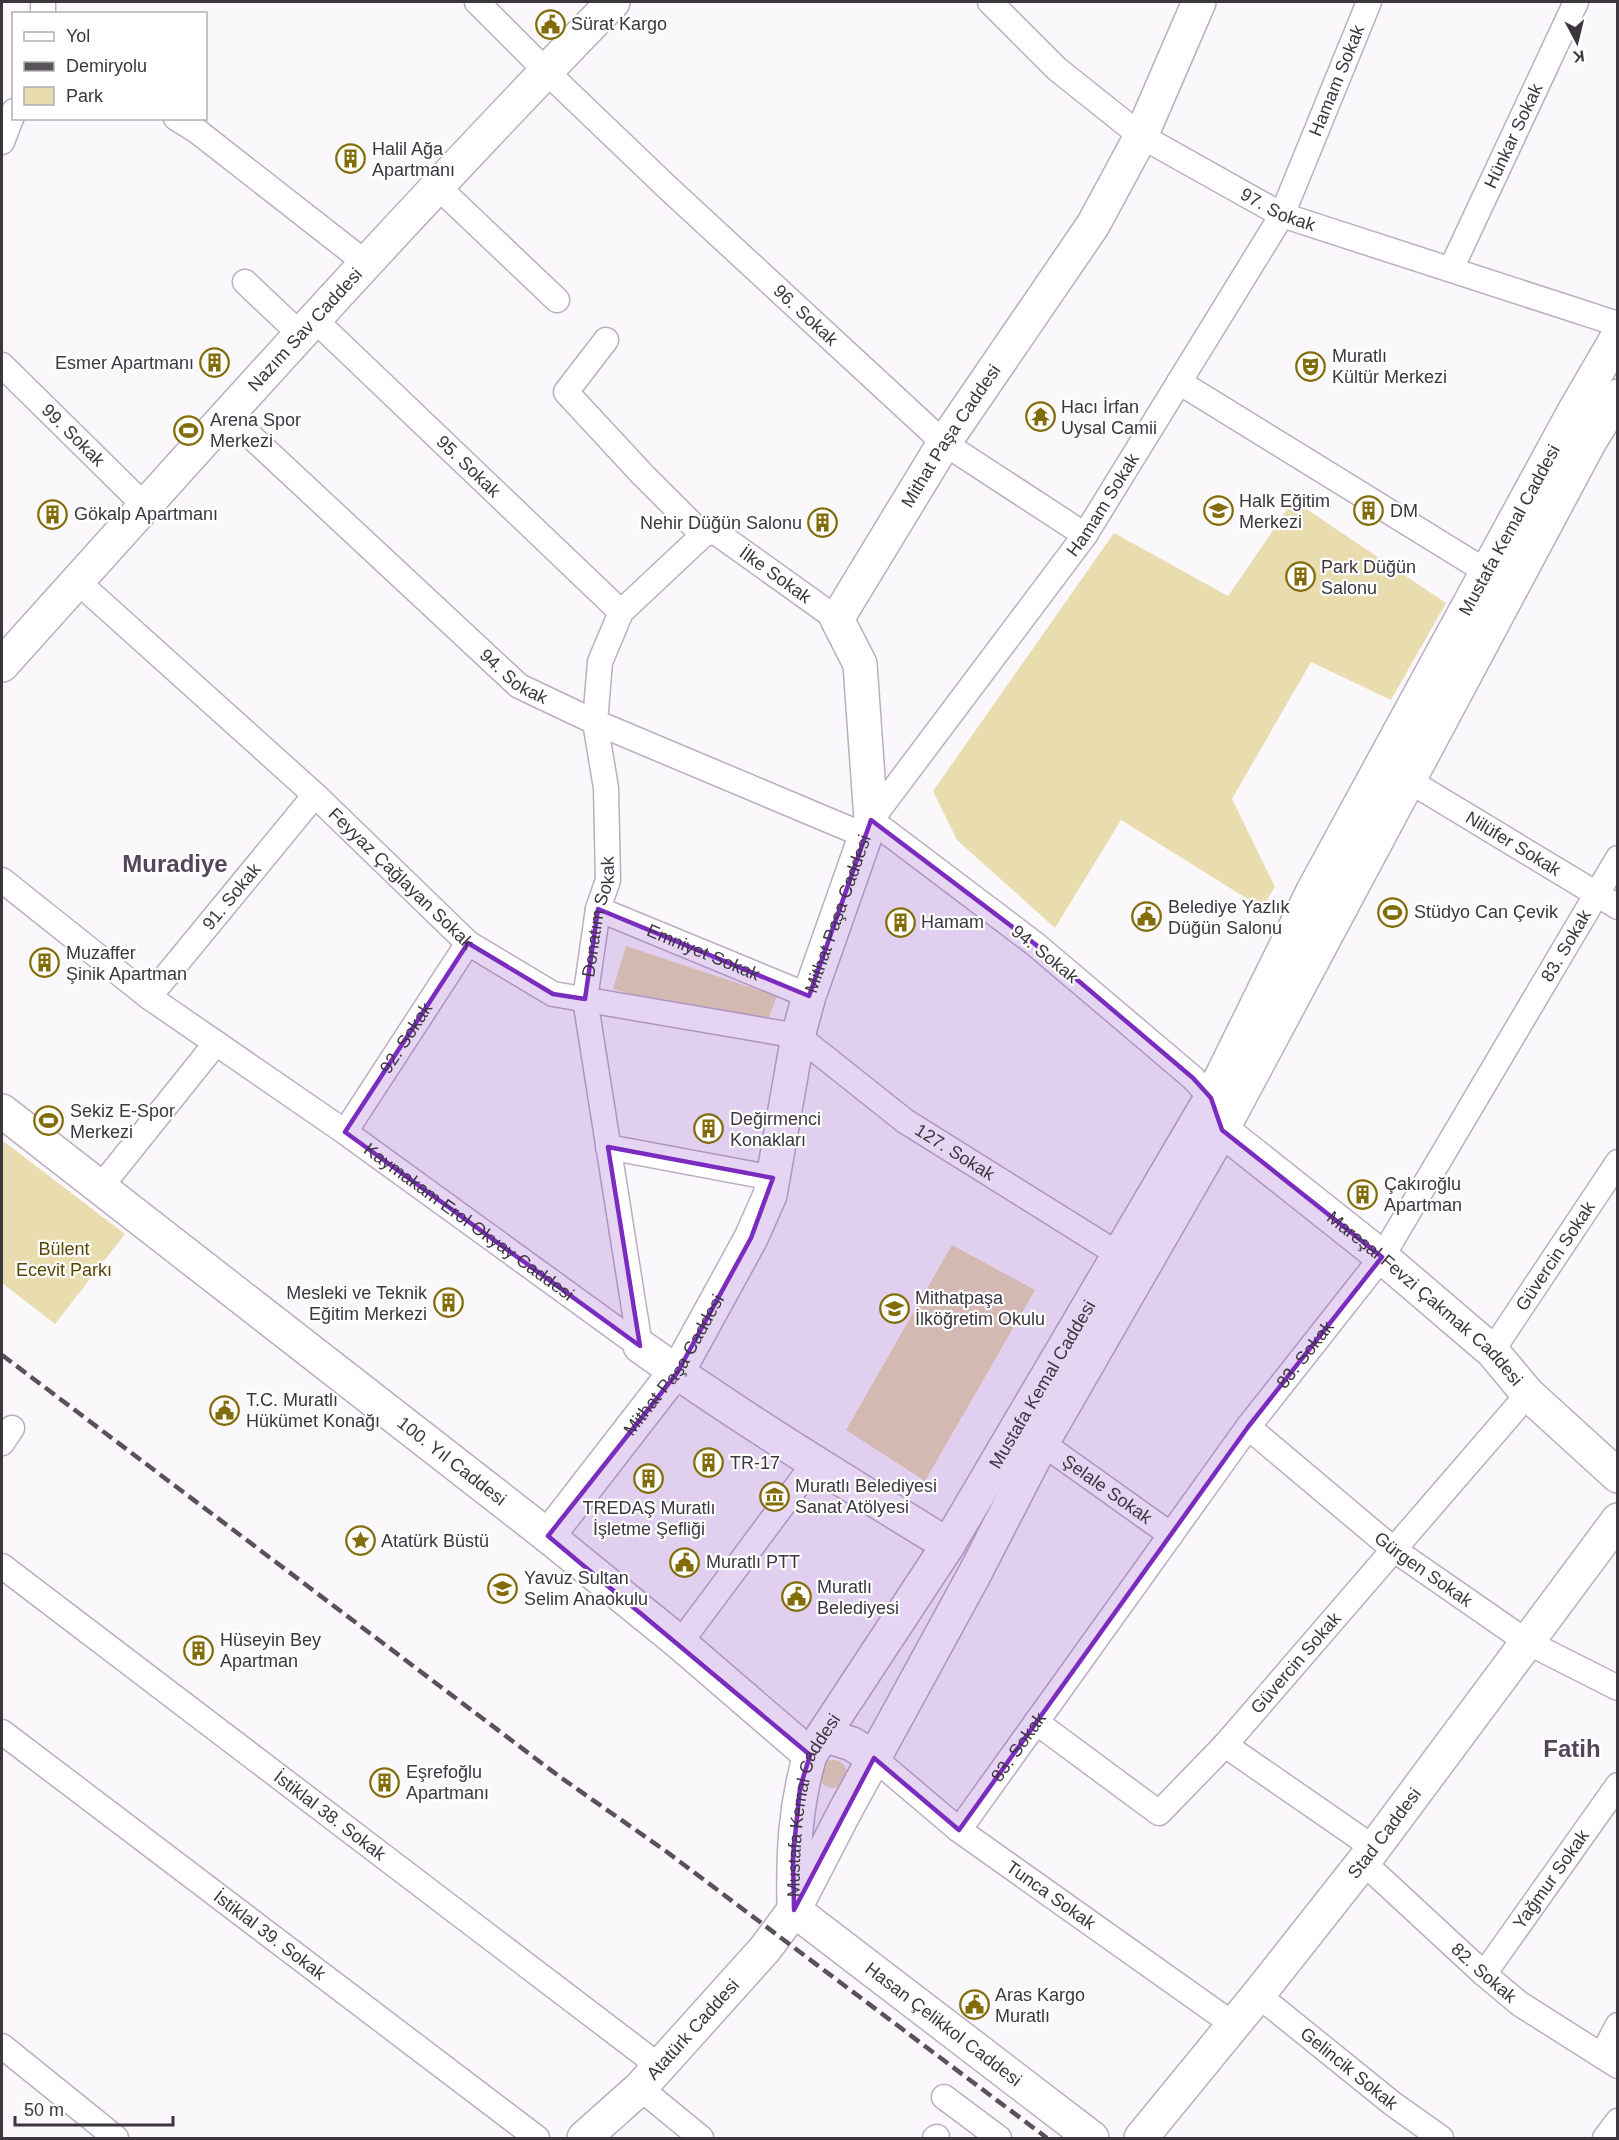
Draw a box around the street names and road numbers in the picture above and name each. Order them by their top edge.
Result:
street label: Hamam Sokak [1305,21,1369,139]
street label: Hünkar Sokak [1480,80,1547,191]
street label: 97. Sokak [1237,184,1319,235]
street label: Nazım Sav Caddesi [244,264,366,395]
street label: 96. Sokak [769,281,843,350]
street label: Mithat Paşa Caddesi [897,361,1005,511]
street label: 99. Sokak [38,400,109,471]
street label: 95. Sokak [432,431,505,502]
street label: Mustafa Kemal Caddesi [1455,441,1564,619]
street label: Hamam Sokak [1063,449,1143,560]
street label: İlke Sokak [736,543,816,608]
street label: 94. Sokak [476,645,552,708]
street label: Feyyaz Çağlayan Sokak [324,804,479,954]
street label: Nilüfer Sokak [1462,807,1565,880]
street label: Mithat Paşa Caddesi [801,832,875,996]
street label: Donatım Sokak [578,855,618,979]
street label: 91. Sokak [198,858,265,934]
street label: 83. Sokak [1537,905,1596,985]
street label: Emniyet Sokak [644,920,764,985]
street label: 94. Sokak [1008,921,1083,988]
street label: 92. Sokak [376,998,437,1077]
street label: 127. Sokak [911,1120,999,1185]
street label: Kaymakam Erol Okyay Caddesi [360,1139,578,1305]
street label: Güvercin Sokak [1512,1197,1599,1315]
street label: Mareşal Fevzi Çakmak Caddesi [1323,1207,1527,1390]
street label: Mithat Paşa Caddesi [620,1291,728,1439]
street label: Mustafa Kemal Caddesi [985,1297,1100,1472]
street label: 83. Sokak [1272,1316,1338,1392]
street label: 100. Yıl Caddesi [394,1413,510,1510]
street label: Şelale Sokak [1059,1451,1157,1529]
street label: Gürgen Sokak [1370,1528,1477,1611]
street label: Güvercin Sokak [1247,1608,1345,1718]
street label: 83. Sokak [987,1708,1050,1785]
street label: Mustafa Kemal Caddesi [784,1710,844,1897]
street label: İstiklal 38. Sokak [270,1767,390,1865]
street label: Stad Caddesi [1344,1784,1425,1883]
street label: Yağmur Sokak [1509,1825,1594,1933]
street label: Tunca Sokak [1002,1857,1100,1934]
street label: İstiklal 39. Sokak [210,1886,330,1985]
street label: 82. Sokak [1447,1939,1521,2007]
street label: Hasan Çelikkol Caddesi [861,1958,1025,2090]
street label: Atatürk Caddesi [642,1975,743,2084]
street label: Gelincik Sokak [1296,2023,1402,2114]

